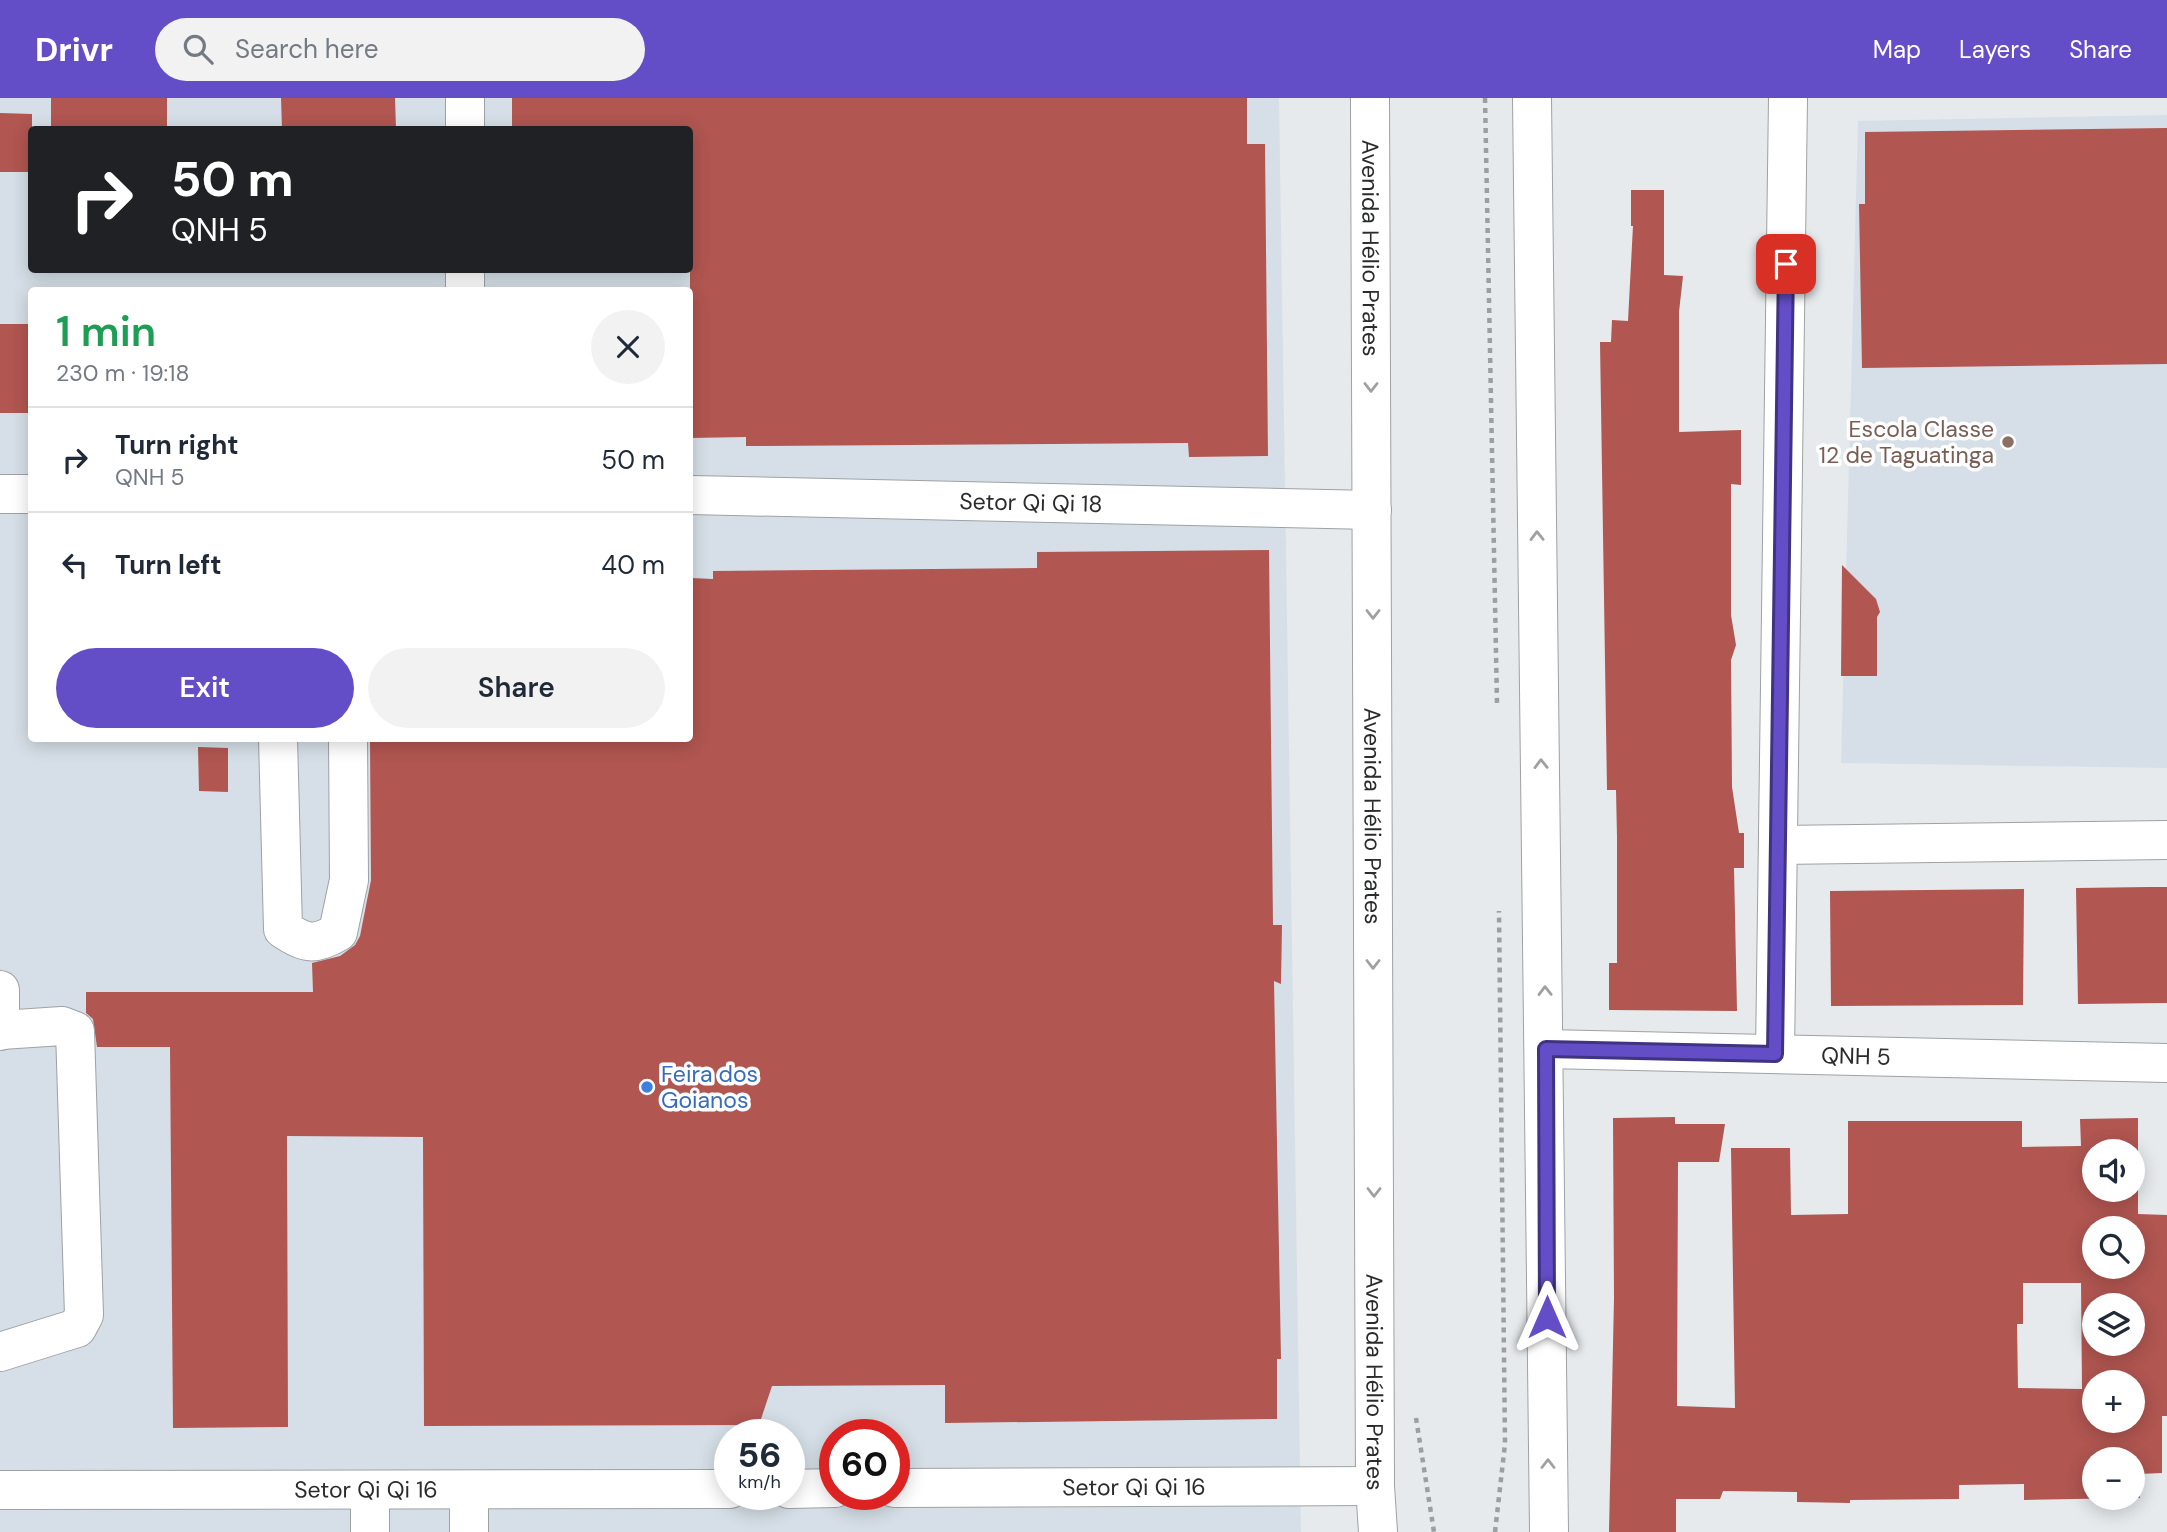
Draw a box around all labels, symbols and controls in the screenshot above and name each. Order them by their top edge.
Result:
search box [155,18,645,81]
text: Drivr [35,28,113,71]
icon: search [179,30,217,68]
text: Search here [235,32,378,66]
text: Map [1873,34,1921,65]
text: Layers [1959,34,2031,65]
text: Share [2069,34,2132,65]
street label: Avenida Hélio Prates [1355,139,1386,357]
text: 50 m [171,147,294,211]
icon: right [56,154,147,245]
text: QNH 5 [171,209,268,251]
pin [1756,234,1816,294]
icon: arrive [1767,245,1805,283]
text: 1 min [56,304,156,359]
button: close [591,310,665,384]
text: 230 m · 19:18 [56,358,189,388]
one-way arrow [1363,382,1379,392]
place label: Escola Classe 12 de Taguatinga [1819,414,1994,470]
text: Turn right [115,428,239,462]
marker: Escola Classe 12 de Taguatinga [2000,434,2016,450]
icon: right [56,441,94,479]
text: 50 m [601,443,665,477]
text: QNH 5 [115,462,185,492]
street label: Setor Qi Qi 18 [959,486,1103,519]
one-way arrow [1529,531,1545,541]
icon: left [56,546,94,584]
text: Turn left [115,548,222,582]
text: 40 m [601,548,665,582]
one-way arrow [1365,609,1381,620]
button: Exit [56,648,354,728]
button: Share [368,648,665,728]
street label: Avenida Hélio Prates [1357,707,1388,925]
one-way arrow [1533,758,1549,769]
one-way arrow [1365,959,1381,970]
one-way arrow [1537,986,1552,997]
street label: QNH 5 [1821,1040,1891,1072]
place label: Feira dos Goianos [661,1059,758,1115]
marker: Feira dos Goianos [639,1079,655,1095]
map controls [2082,1139,2145,1510]
button: sound [2082,1139,2145,1202]
one-way arrow [1366,1187,1382,1197]
button: search [2082,1216,2145,1279]
street label: Avenida Hélio Prates [1359,1273,1390,1491]
position arrow [1510,1280,1584,1354]
button: layers [2082,1293,2145,1356]
button: + [2082,1370,2145,1433]
speed limit sign: 60 [819,1419,910,1510]
text: 56 [738,1432,781,1478]
button: − [2082,1447,2145,1510]
one-way arrow [1541,1458,1556,1469]
text: km/h [738,1470,781,1494]
street label: Setor Qi Qi 16 [1062,1472,1206,1502]
street label: Setor Qi Qi 16 [294,1474,438,1505]

